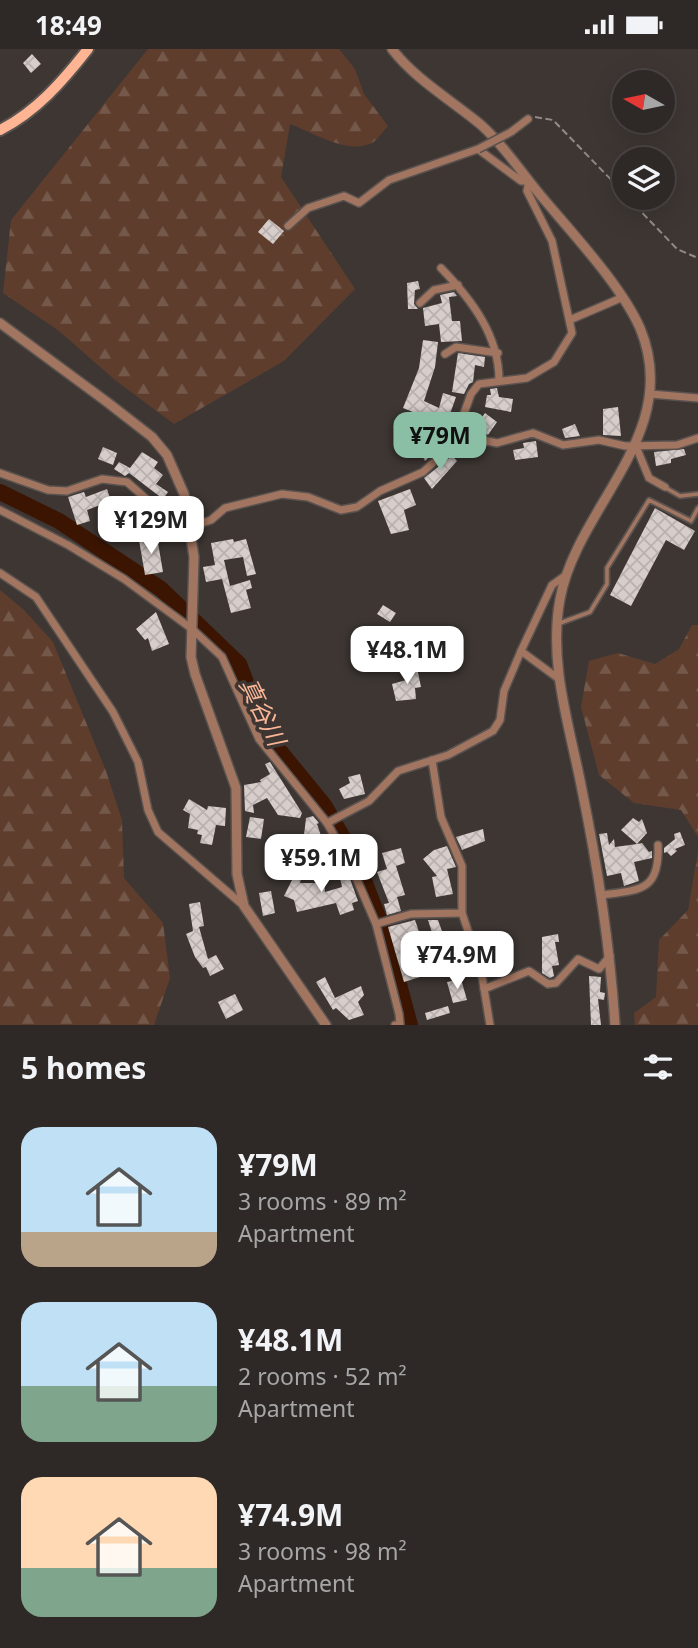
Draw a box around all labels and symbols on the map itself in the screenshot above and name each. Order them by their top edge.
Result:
north arrow [612,70,676,133]
pin: ¥79M [399,413,481,472]
pin: ¥129M [102,497,200,556]
pin: ¥48.1M [350,627,464,686]
water label: 真谷川 [233,672,295,754]
pin: ¥59.1M [264,835,378,894]
pin: ¥74.9M [400,932,514,991]

